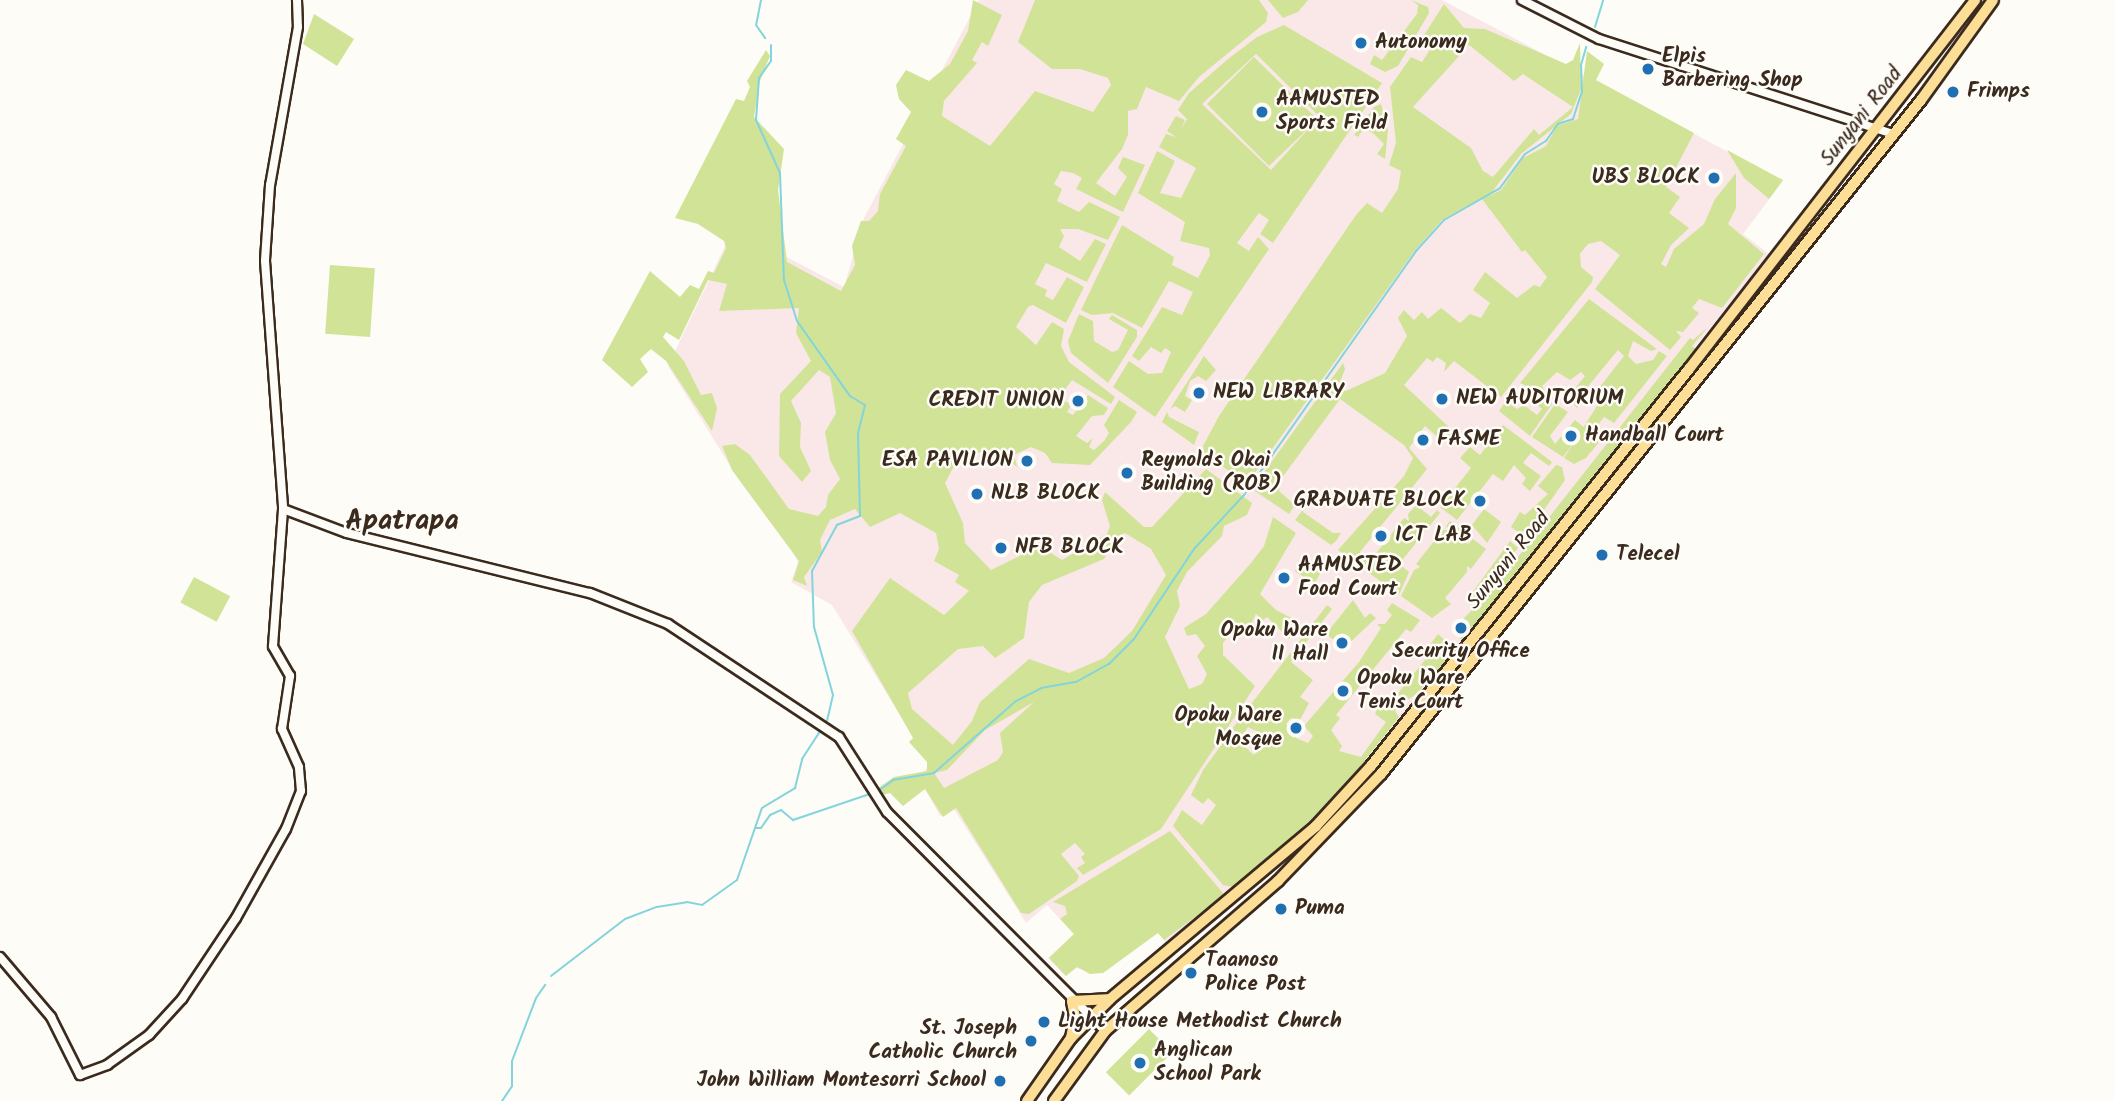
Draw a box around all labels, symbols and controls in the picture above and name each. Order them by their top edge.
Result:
place label: Autonomy [1375,30,1467,56]
marker: Autonomy [1353,35,1369,51]
place label: Elpis Barbering Shop [1662,44,1803,94]
marker: Elpis Barbering Shop [1640,61,1656,77]
street label: Sunyani Road [1815,62,1909,172]
place label: Frimps [1967,79,2030,105]
marker: Frimps [1945,84,1961,100]
place label: AAMUSTED Sports Field [1276,87,1387,137]
marker: AAMUSTED Sports Field [1254,104,1270,120]
place label: UBS BLOCK [1592,165,1700,191]
marker: UBS BLOCK [1706,170,1722,186]
place label: NEW LIBRARY [1213,380,1344,406]
marker: NEW LIBRARY [1191,385,1207,401]
place label: NEW AUDITORIUM [1456,386,1623,412]
place label: CREDIT UNION [928,388,1064,414]
marker: NEW AUDITORIUM [1434,391,1450,407]
marker: CREDIT UNION [1070,393,1086,409]
place label: Handball Court [1585,423,1724,449]
place label: FASME [1437,427,1501,453]
marker: Handball Court [1563,428,1579,444]
marker: FASME [1415,432,1431,448]
place label: ESA PAVILION [882,448,1013,474]
place label: Reynolds Okai Building (ROB) [1141,448,1282,498]
marker: ESA PAVILION [1019,453,1035,469]
marker: Reynolds Okai Building (ROB) [1119,465,1135,481]
place label: NLB BLOCK [991,481,1100,507]
marker: NLB BLOCK [969,486,985,502]
place label: GRADUATE BLOCK [1294,488,1466,514]
marker: GRADUATE BLOCK [1472,493,1488,509]
district label: Apatrapa [345,505,459,539]
street label: Sunyani Road [1462,507,1556,615]
place label: ICT LAB [1395,523,1472,549]
marker: ICT LAB [1373,528,1389,544]
place label: NFB BLOCK [1015,535,1124,561]
marker: NFB BLOCK [993,540,1009,556]
place label: Telecel [1616,542,1680,568]
marker: Telecel [1594,547,1610,563]
place label: AAMUSTED Food Court [1298,553,1401,603]
marker: AAMUSTED Food Court [1276,570,1292,586]
place label: Opoku Ware II Hall [1220,618,1328,668]
marker: Security Office [1453,620,1469,636]
marker: Opoku Ware II Hall [1334,635,1350,651]
place label: Security Office [1392,639,1530,665]
place label: Opoku Ware Tenis Court [1357,666,1465,716]
marker: Opoku Ware Tenis Court [1335,683,1351,699]
place label: Opoku Ware Mosque [1174,703,1282,753]
marker: Opoku Ware Mosque [1288,720,1304,736]
place label: Puma [1295,896,1345,922]
marker: Puma [1273,901,1289,917]
place label: Taanoso Police Post [1205,948,1306,998]
marker: Taanoso Police Post [1183,965,1199,981]
place label: Light House Methodist Church [1058,1009,1342,1035]
marker: Light House Methodist Church [1036,1014,1052,1030]
place label: St. Joseph Catholic Church [868,1016,1017,1066]
marker: St. Joseph Catholic Church [1023,1033,1039,1049]
place label: Anglican School Park [1154,1038,1261,1088]
marker: Anglican School Park [1132,1055,1148,1071]
place label: John William Montesorri School [697,1068,986,1094]
marker: John William Montesorri School [992,1073,1008,1089]

